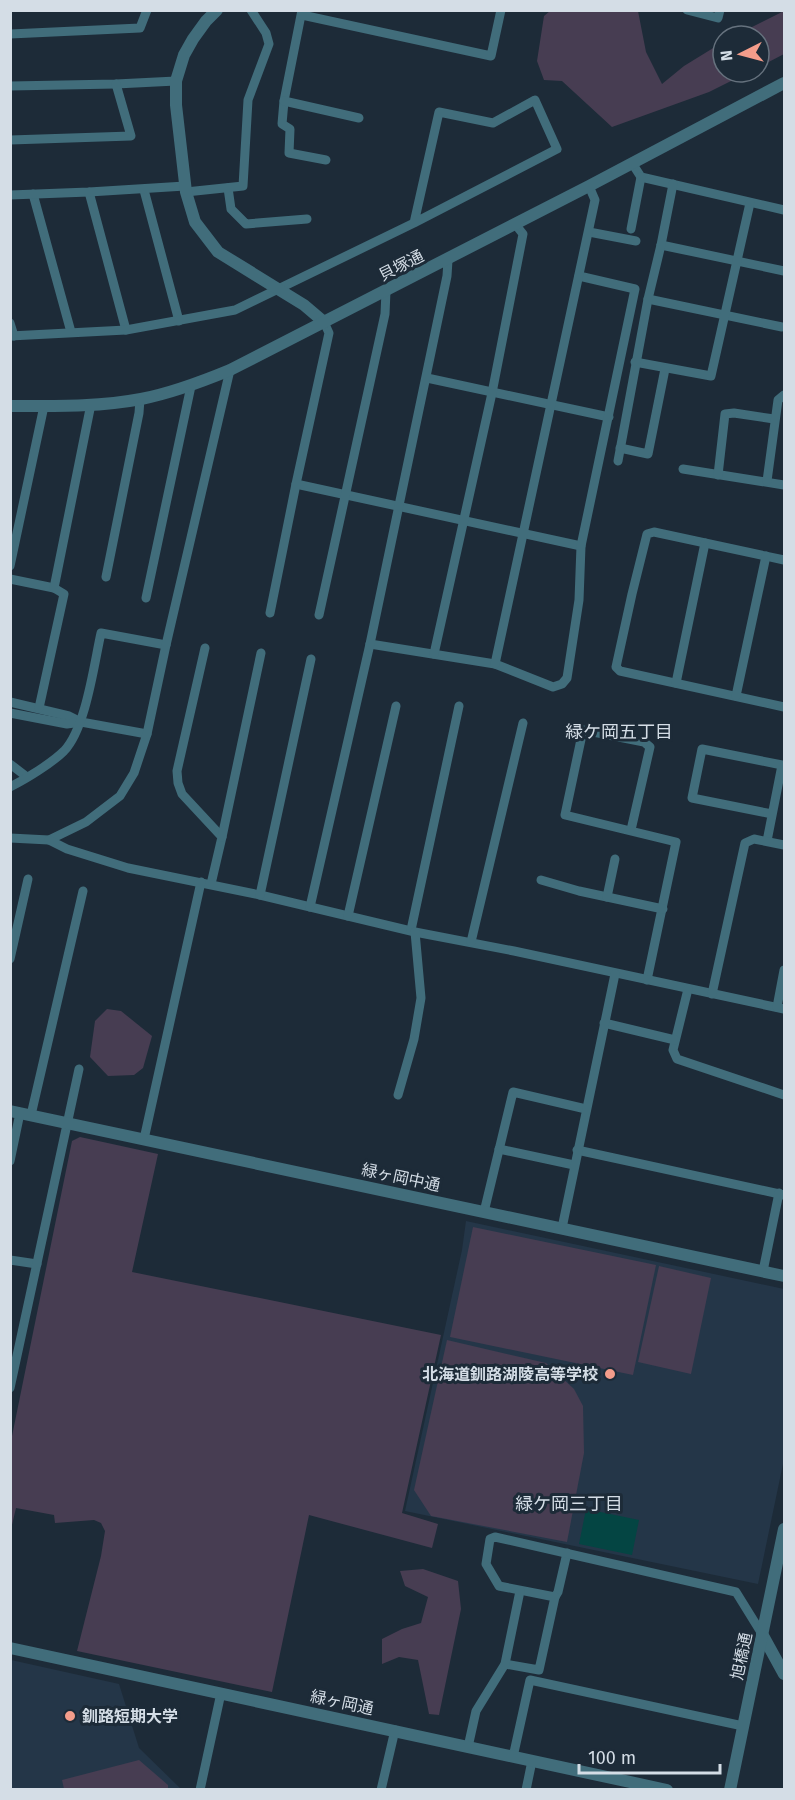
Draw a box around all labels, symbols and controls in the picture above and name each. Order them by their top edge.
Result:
north arrow [711,24,771,84]
text: N [717,49,737,62]
street label: 貝塚通 [376,246,427,285]
district label: 緑ケ岡五丁目 [565,721,673,743]
street label: 緑ヶ岡中通 [360,1160,442,1195]
place label: 北海道釧路湖陵高等学校 [422,1365,598,1384]
marker: 北海道釧路湖陵高等学校 [603,1367,617,1381]
district label: 緑ケ岡三丁目 [515,1493,623,1515]
street label: 旭橋通 [727,1631,756,1682]
street label: 緑ヶ岡通 [309,1687,375,1718]
place label: 釧路短期大学 [82,1707,178,1726]
marker: 釧路短期大学 [63,1709,77,1723]
scale bar [579,1737,720,1775]
text: 100 m [588,1747,636,1769]

